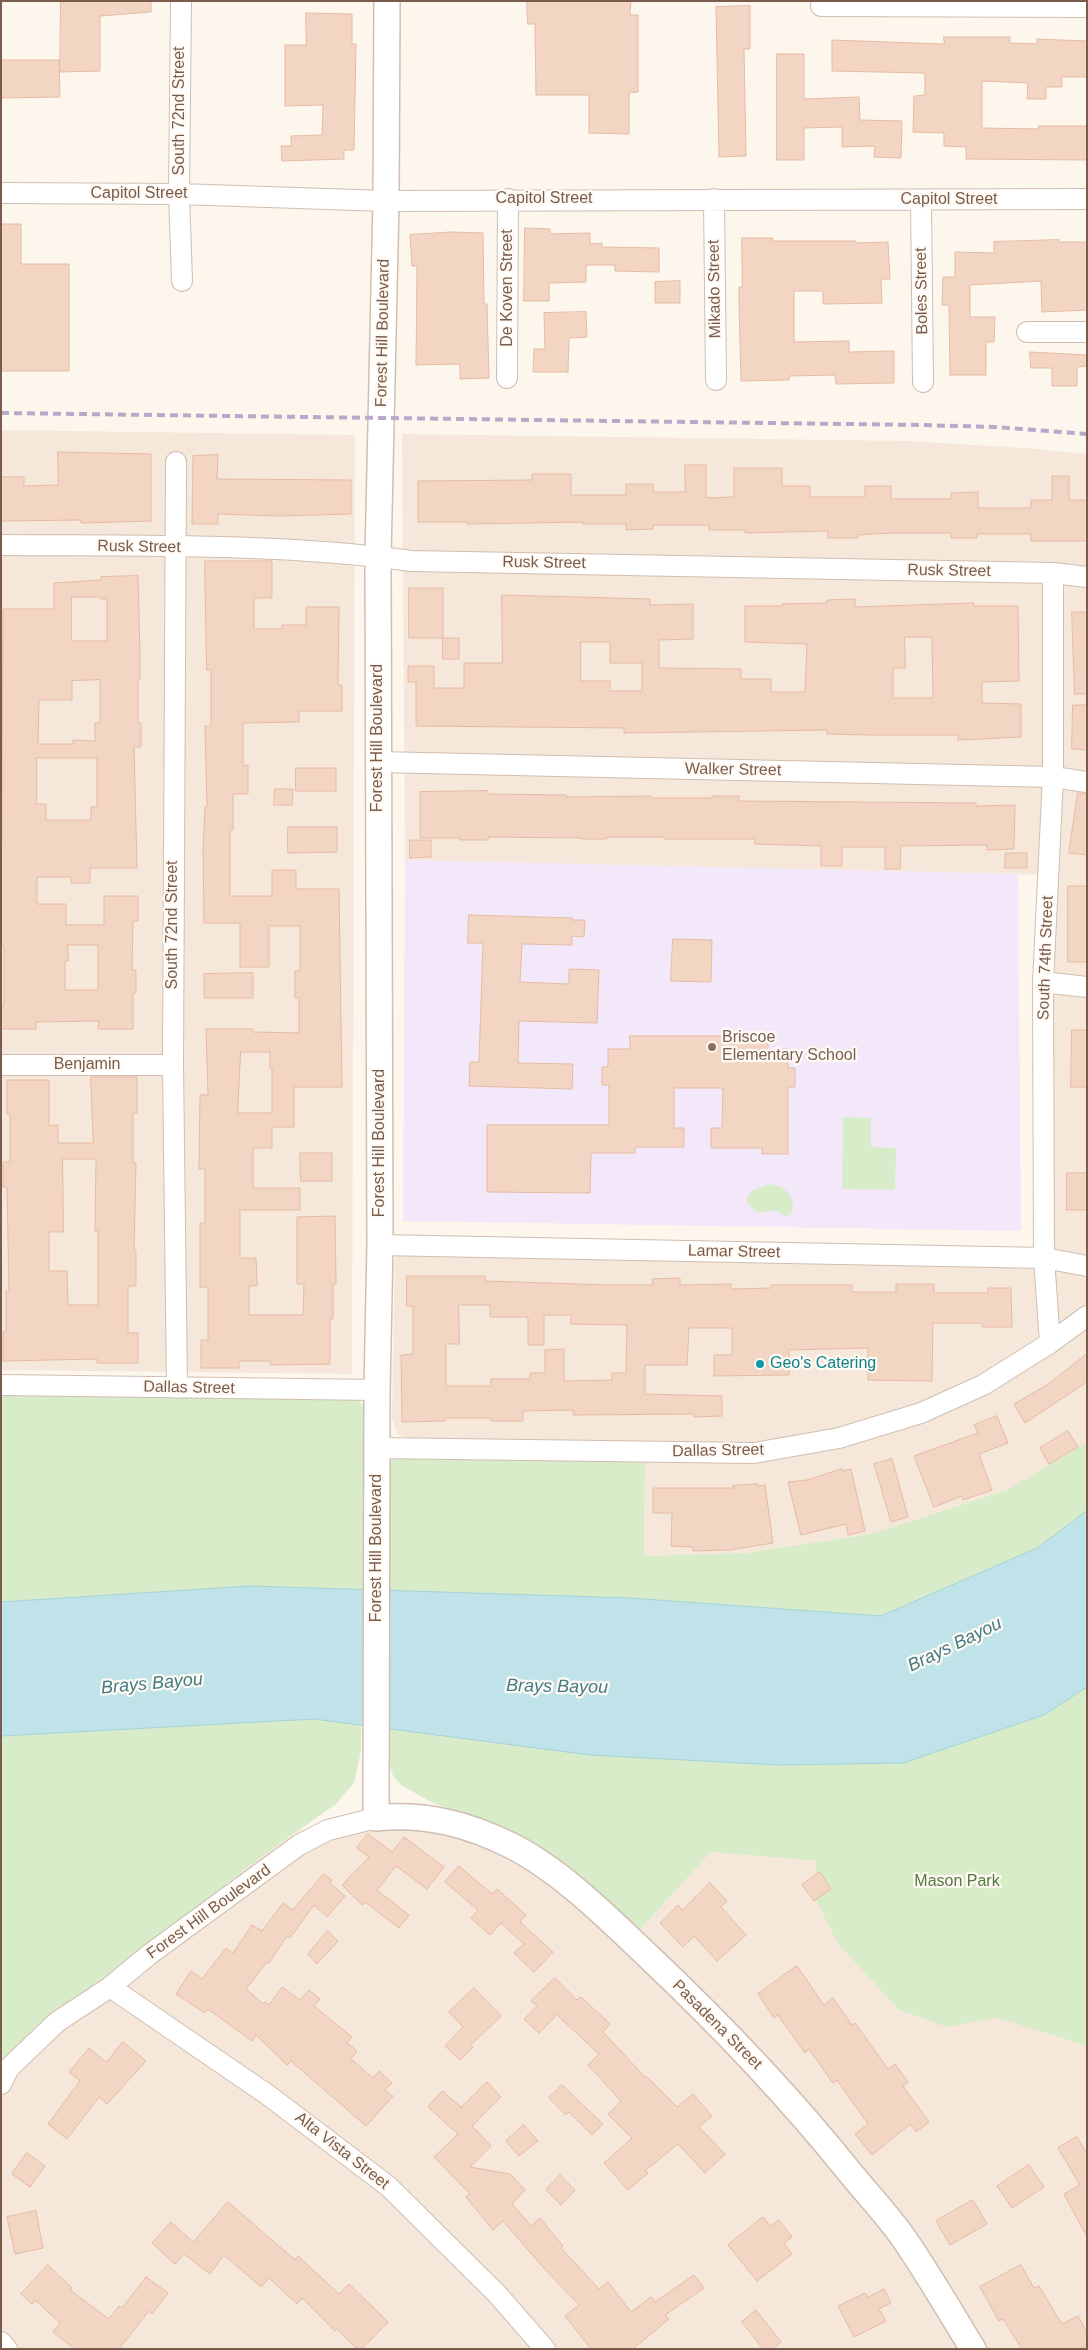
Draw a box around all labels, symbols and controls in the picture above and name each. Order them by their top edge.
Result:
street label: South 72nd Street [170,47,190,175]
street label: Capitol Street [91,184,187,204]
street label: Capitol Street [496,189,592,209]
street label: Capitol Street [901,190,997,210]
street label: De Koven Street [498,229,518,347]
street label: Mikado Street [705,239,725,339]
street label: Boles Street [912,247,932,335]
street label: Forest Hill Boulevard [372,259,394,407]
street label: Rusk Street [97,537,181,557]
street label: Rusk Street [502,553,586,573]
street label: Rusk Street [907,561,991,581]
street label: Forest Hill Boulevard [368,664,388,812]
street label: Walker Street [685,760,781,780]
street label: South 72nd Street [163,861,183,989]
street label: South 74th Street [1034,895,1058,1021]
place label: Briscoe Elementary School [722,1028,856,1066]
marker: Briscoe Elementary School [706,1041,718,1053]
street label: Benjamin [54,1055,120,1075]
street label: Forest Hill Boulevard [370,1069,390,1217]
street label: Lamar Street [688,1242,780,1262]
place label: Geo's Catering [770,1354,876,1374]
marker: Geo's Catering [754,1358,766,1370]
street label: Dallas Street [143,1378,235,1398]
street label: Dallas Street [672,1441,764,1461]
street label: Forest Hill Boulevard [367,1474,387,1622]
water label: Brays Bayou [904,1613,1006,1677]
water label: Brays Bayou [100,1669,204,1699]
water label: Brays Bayou [506,1675,608,1699]
street label: Forest Hill Boulevard [143,1861,275,1963]
park label: Mason Park [914,1872,1000,1892]
street label: Pasadena Street [668,1976,766,2074]
street label: Alta Vista Street [291,2108,393,2194]

